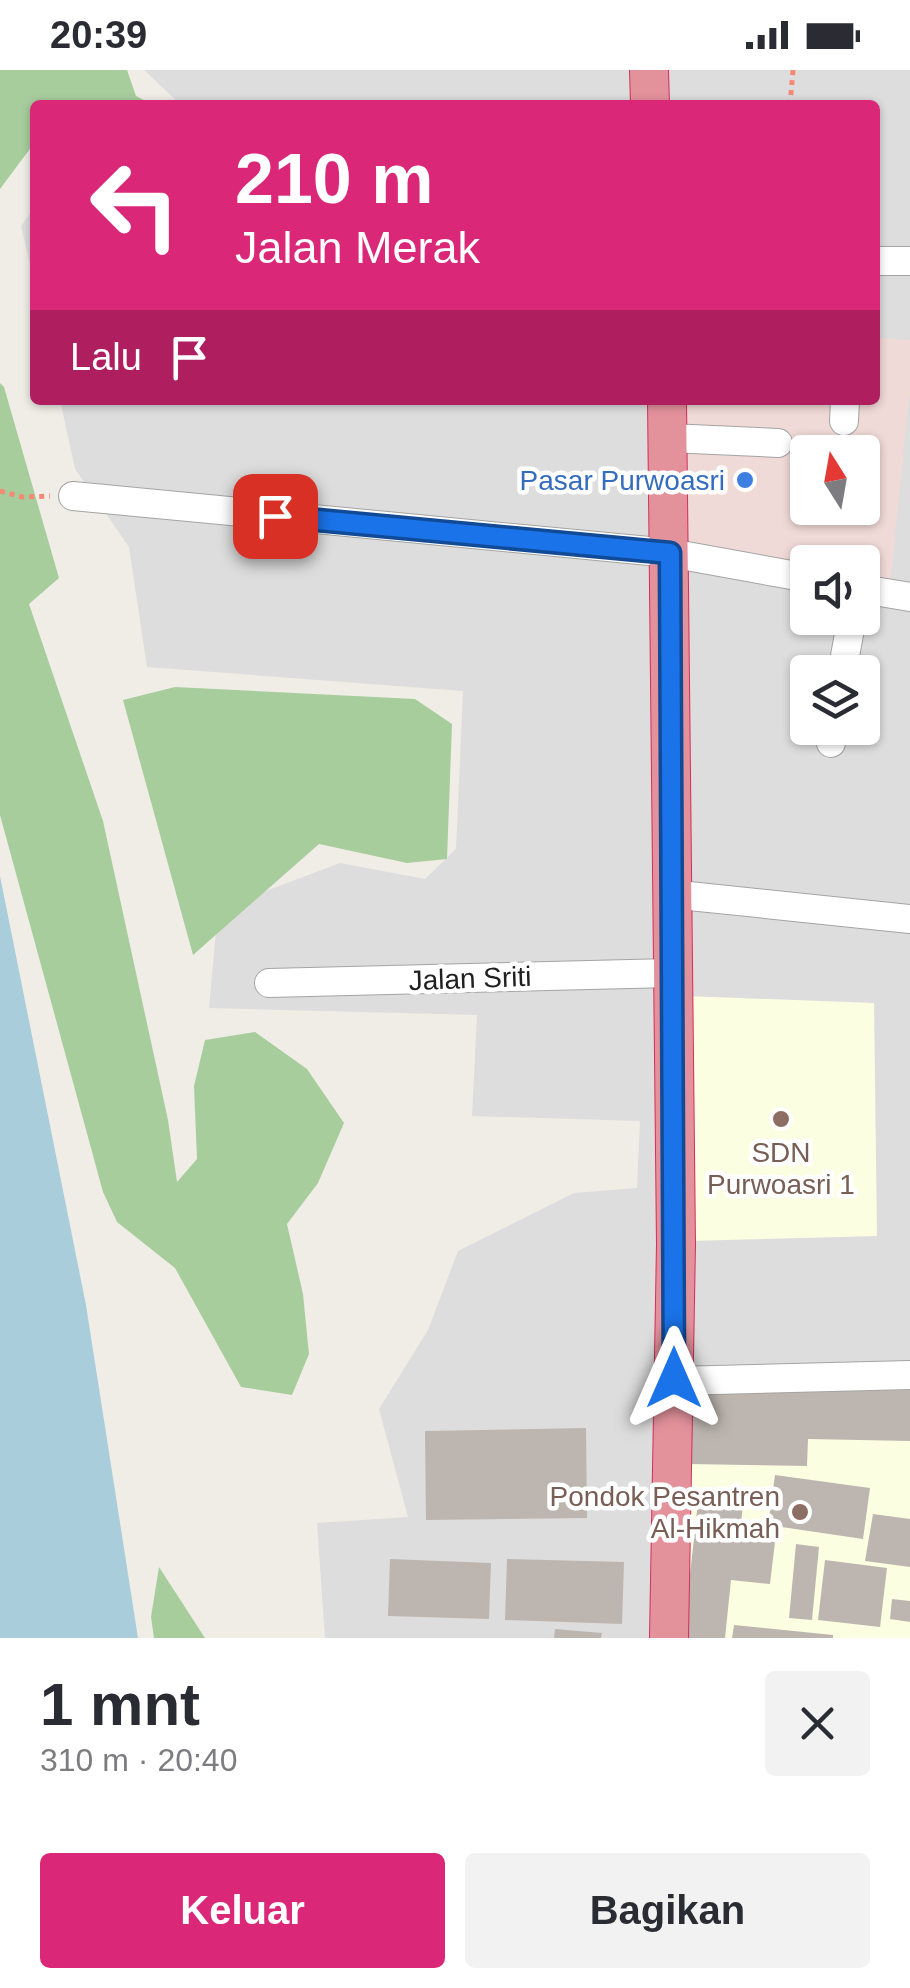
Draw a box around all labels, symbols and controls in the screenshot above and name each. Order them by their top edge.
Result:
text: 20:39 [50,14,147,56]
icon: left [70,140,200,270]
text: 210 m [235,140,433,218]
text: Jalan Merak [235,222,480,273]
icon: arrive [162,330,217,385]
text: Lalu [70,336,142,378]
north arrow [790,435,880,525]
map controls [790,435,880,745]
place label: Pasar Purwoasri [520,465,725,496]
marker: Pasar Purwoasri [734,469,756,491]
pin [233,474,318,559]
icon: arrive [248,489,303,544]
button: sound [790,545,880,635]
button: layers [790,655,880,745]
street label: Jalan Sriti [408,961,532,996]
marker: SDN Purwoasri 1 [770,1108,792,1130]
place label: SDN Purwoasri 1 [707,1137,855,1200]
position arrow [622,1326,726,1430]
place label: Pondok Pesantren Al-Hikmah [550,1481,780,1544]
marker: Pondok Pesantren Al-Hikmah [789,1501,811,1523]
text: 1 mnt [40,1671,200,1738]
button: close [765,1671,870,1776]
text: 310 m · 20:40 [40,1742,237,1778]
button: Keluar [40,1853,445,1968]
button: Bagikan [465,1853,870,1968]

